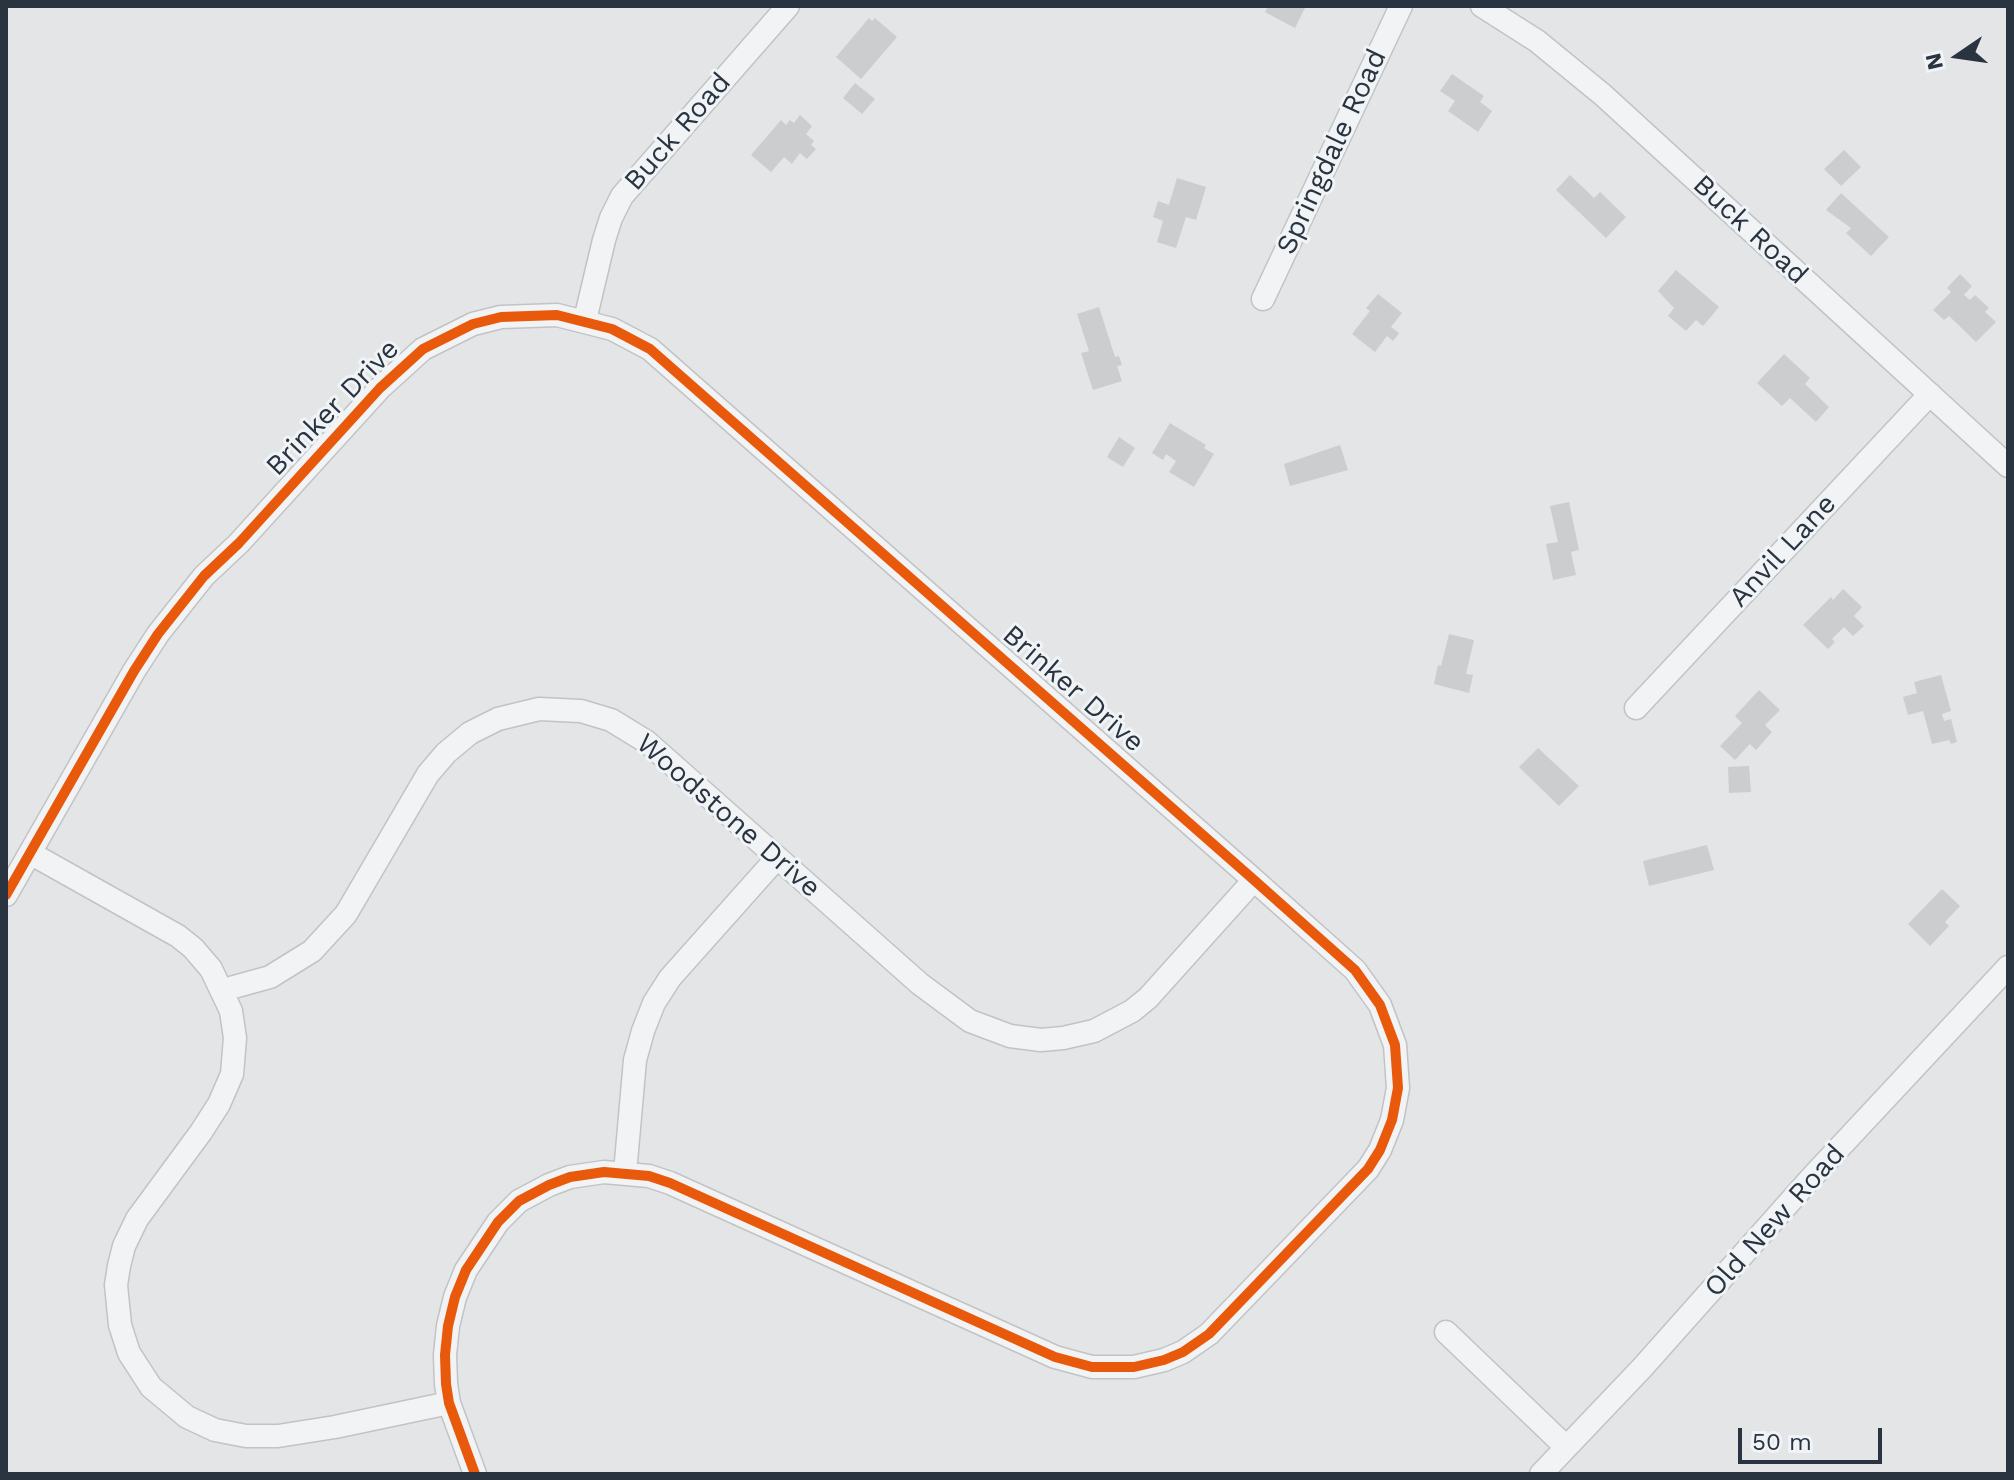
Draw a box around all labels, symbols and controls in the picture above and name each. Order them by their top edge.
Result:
north arrow [1918,16,1998,96]
street label: Springdale Road [1270,44,1394,260]
text: N [1920,51,1948,72]
street label: Buck Road [618,66,738,198]
street label: Buck Road [1686,168,1814,292]
street label: Brinker Drive [260,333,406,483]
street label: Anvil Lane [1722,488,1844,614]
street label: Brinker Drive [995,618,1151,760]
street label: Woodstone Drive [629,727,827,905]
street label: Old New Road [1698,1138,1852,1304]
scale bar [1742,1412,1886,1462]
text: 50 m [1752,1428,1812,1456]

